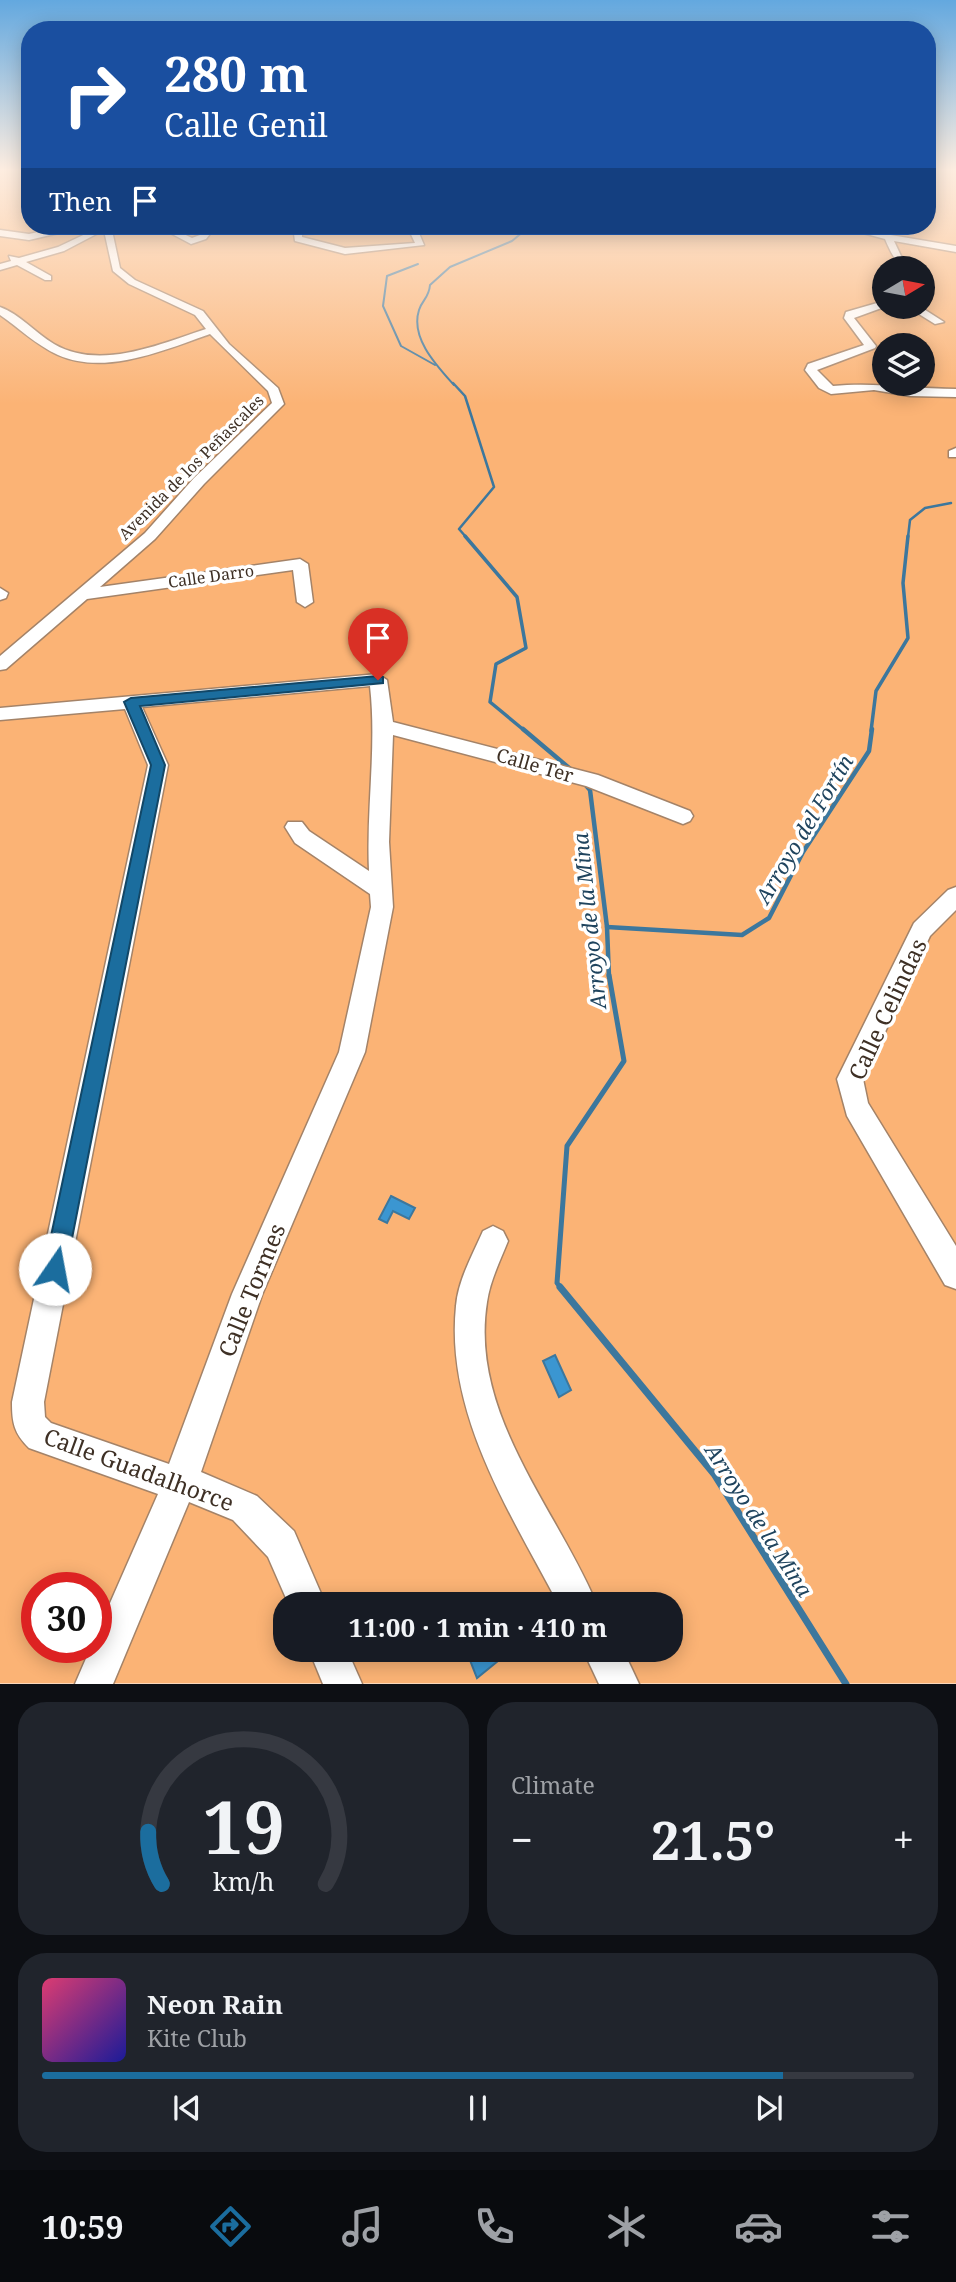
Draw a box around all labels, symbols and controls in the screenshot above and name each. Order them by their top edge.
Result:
text: 280 m [164,40,308,106]
icon: right [49,49,140,140]
text: Calle Genil [164,103,328,146]
icon: arrive [126,182,164,220]
text: Then [49,183,112,219]
north arrow [872,256,934,318]
map controls [872,256,935,396]
button: layers [872,333,935,396]
street label: Avenida de los Peñascales [114,390,268,544]
street label: Calle Darro [167,559,255,593]
pin [348,608,408,680]
icon: arrive [359,619,397,657]
street label: Calle Ter [493,742,577,788]
water label: Arroyo del Fortín [748,749,860,910]
water label: Arroyo de la Mina [566,831,612,1013]
street label: Calle Celindas [840,933,934,1085]
street label: Calle Tormes [210,1219,292,1361]
position arrow [18,1232,92,1306]
street label: Calle Guadalhorce [39,1420,239,1518]
water label: Arroyo de la Mina [698,1436,819,1603]
speed limit sign: 30 [21,1572,112,1663]
text: 11:00 · 1 min · 410 m [348,1609,608,1645]
text: Climate [511,1769,595,1801]
text: 19 [202,1777,285,1876]
text: 21.5° [651,1804,775,1875]
text: − [511,1813,533,1865]
text: + [893,1813,914,1865]
text: km/h [213,1864,274,1898]
text: Neon Rain [147,1986,283,2022]
text: Kite Club [147,2022,247,2054]
icon: previous [168,2089,206,2127]
icon: pause [459,2089,497,2127]
icon: next [750,2089,788,2127]
icon: directions [206,2202,255,2251]
icon: music [338,2202,387,2251]
icon: phone [470,2202,519,2251]
icon: climate [602,2202,651,2251]
icon: car [734,2202,783,2251]
icon: filters [866,2202,915,2251]
text: 10:59 [41,2205,123,2248]

